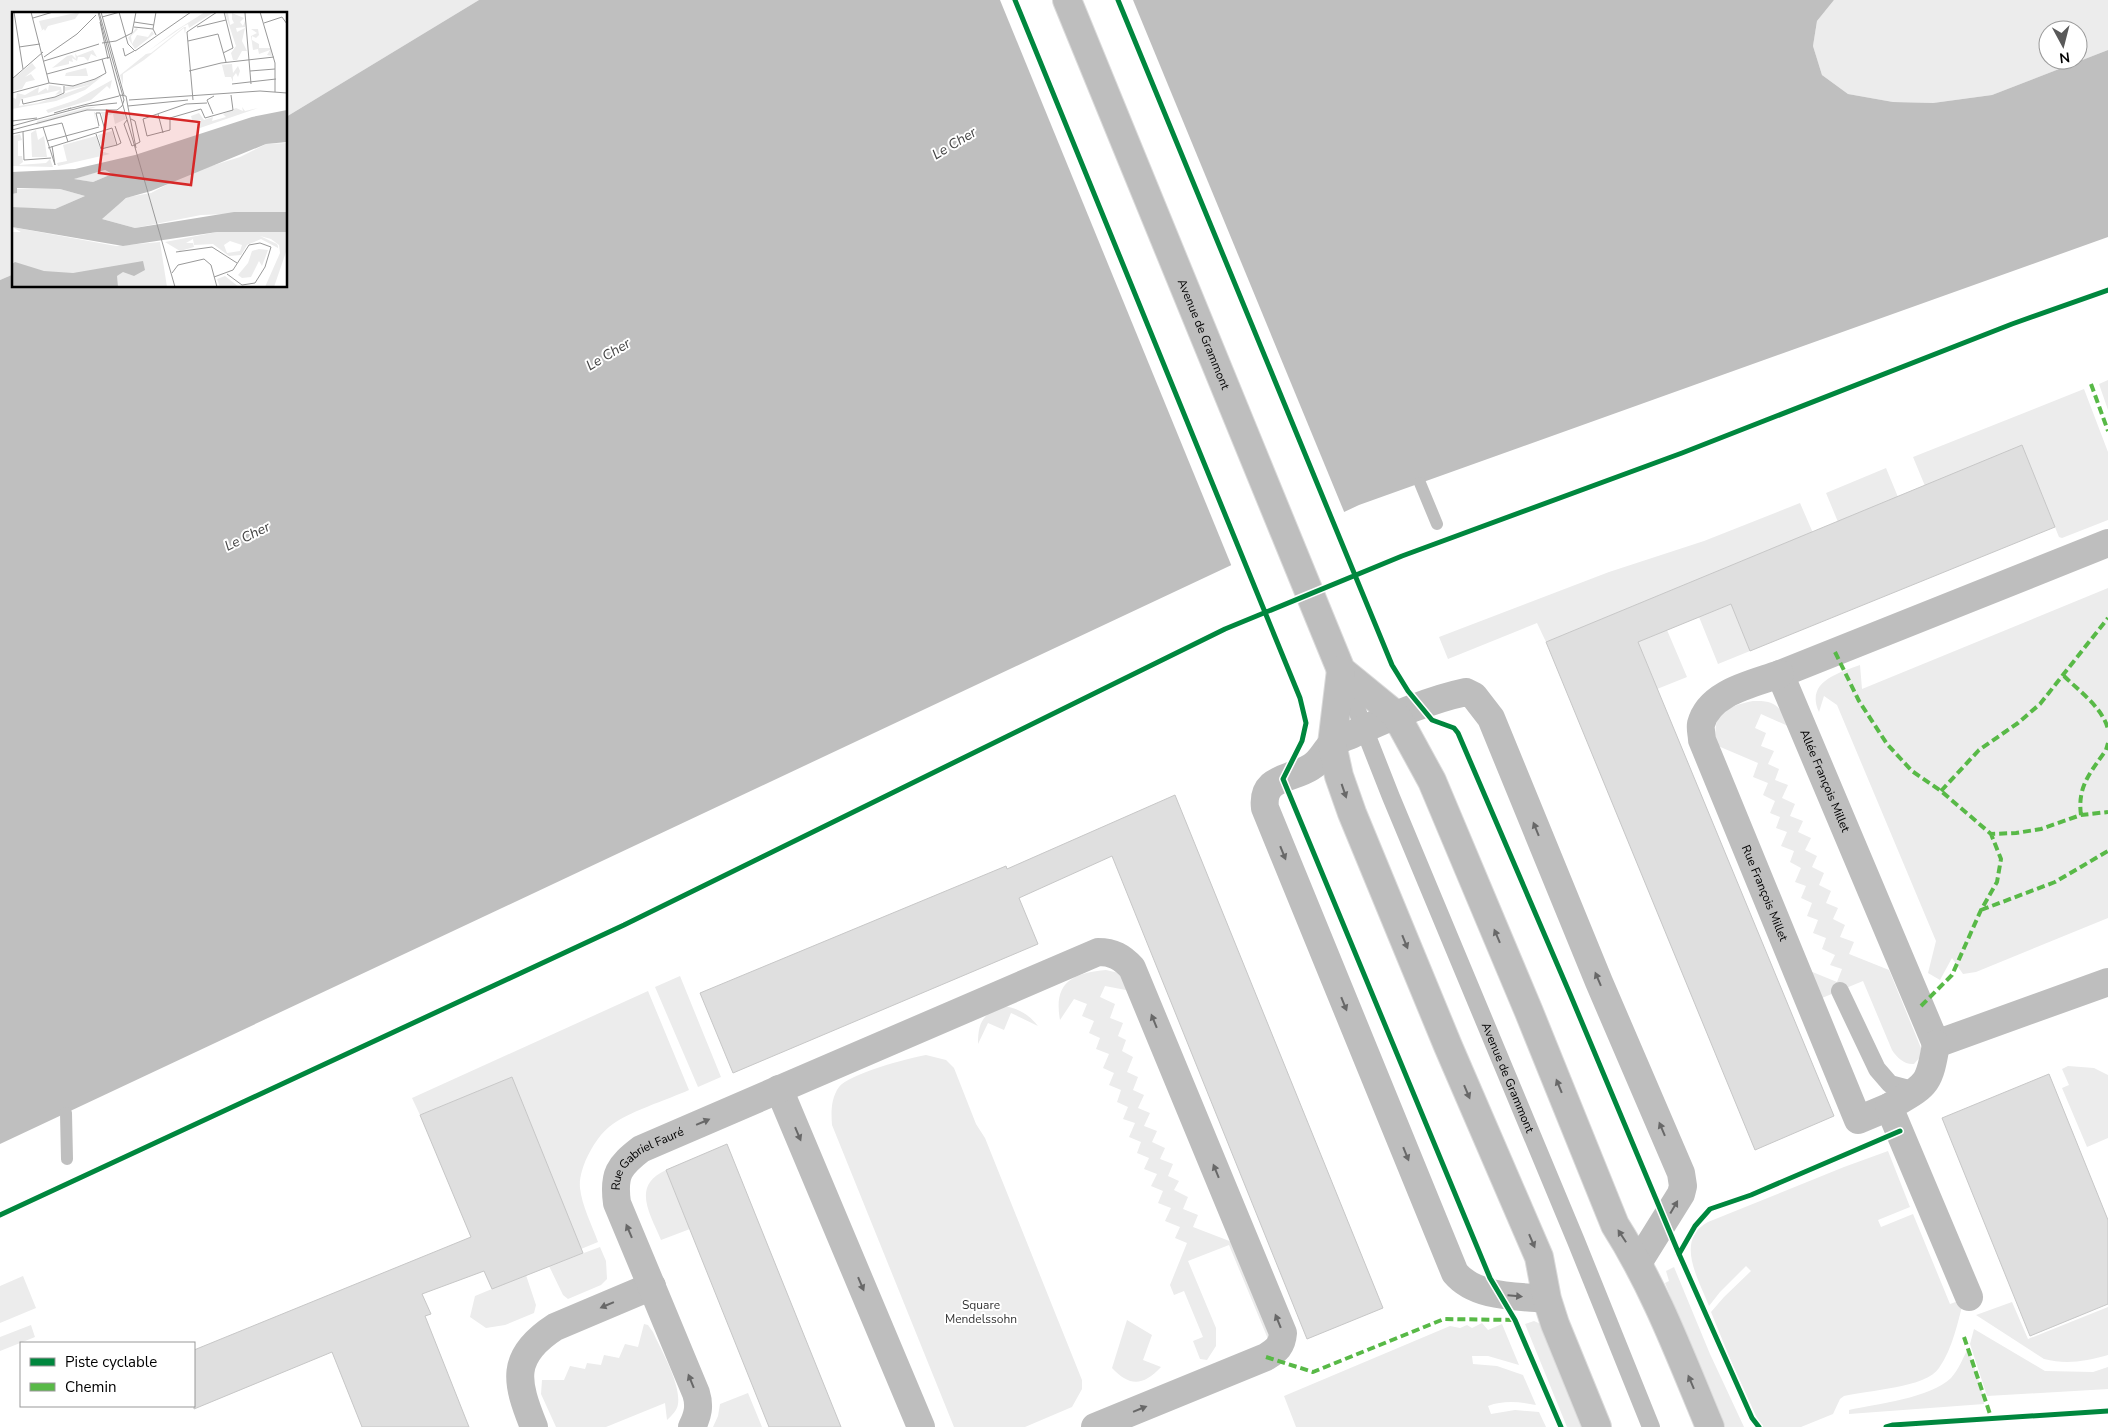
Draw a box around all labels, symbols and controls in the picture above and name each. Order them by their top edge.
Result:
inset map [12,12,288,288]
north arrow [2038,20,2088,70]
text: N [2058,47,2071,67]
water label: Le Cher [929,122,981,164]
street label: Avenue de Grammont [1174,276,1234,393]
water label: Le Cher [583,333,635,375]
water label: Le Cher [221,517,274,556]
street label: Allée François Millet [1796,727,1854,835]
one-way arrow [1341,784,1349,799]
one-way arrow [1532,822,1540,836]
street label: Rue François Millet [1738,842,1792,944]
one-way arrow [1279,846,1287,861]
one-way arrow [1493,928,1501,943]
one-way arrow [1401,935,1409,950]
one-way arrow [1594,971,1602,986]
one-way arrow [1341,997,1349,1011]
one-way arrow [1150,1014,1158,1028]
street label: Avenue de Grammont [1478,1020,1538,1136]
one-way arrow [1554,1079,1562,1093]
one-way arrow [1464,1085,1472,1099]
one-way arrow [696,1118,710,1126]
one-way arrow [1657,1122,1665,1136]
street label: Rue Gabriel Fauré [608,1124,686,1191]
one-way arrow [795,1127,803,1141]
one-way arrow [1403,1147,1411,1161]
one-way arrow [1212,1164,1220,1178]
one-way arrow [1669,1200,1678,1214]
one-way arrow [624,1224,632,1238]
one-way arrow [1617,1229,1626,1242]
one-way arrow [1528,1234,1536,1248]
one-way arrow [857,1277,865,1292]
one-way arrow [1507,1292,1523,1300]
park label: Square Mendelssohn [945,1297,1017,1327]
one-way arrow [600,1302,614,1310]
one-way arrow [1274,1314,1282,1328]
legend [20,1342,195,1407]
text: Piste cyclable [65,1352,157,1372]
one-way arrow [687,1374,695,1388]
one-way arrow [1687,1375,1695,1389]
text: Chemin [65,1377,116,1397]
one-way arrow [1133,1405,1148,1413]

